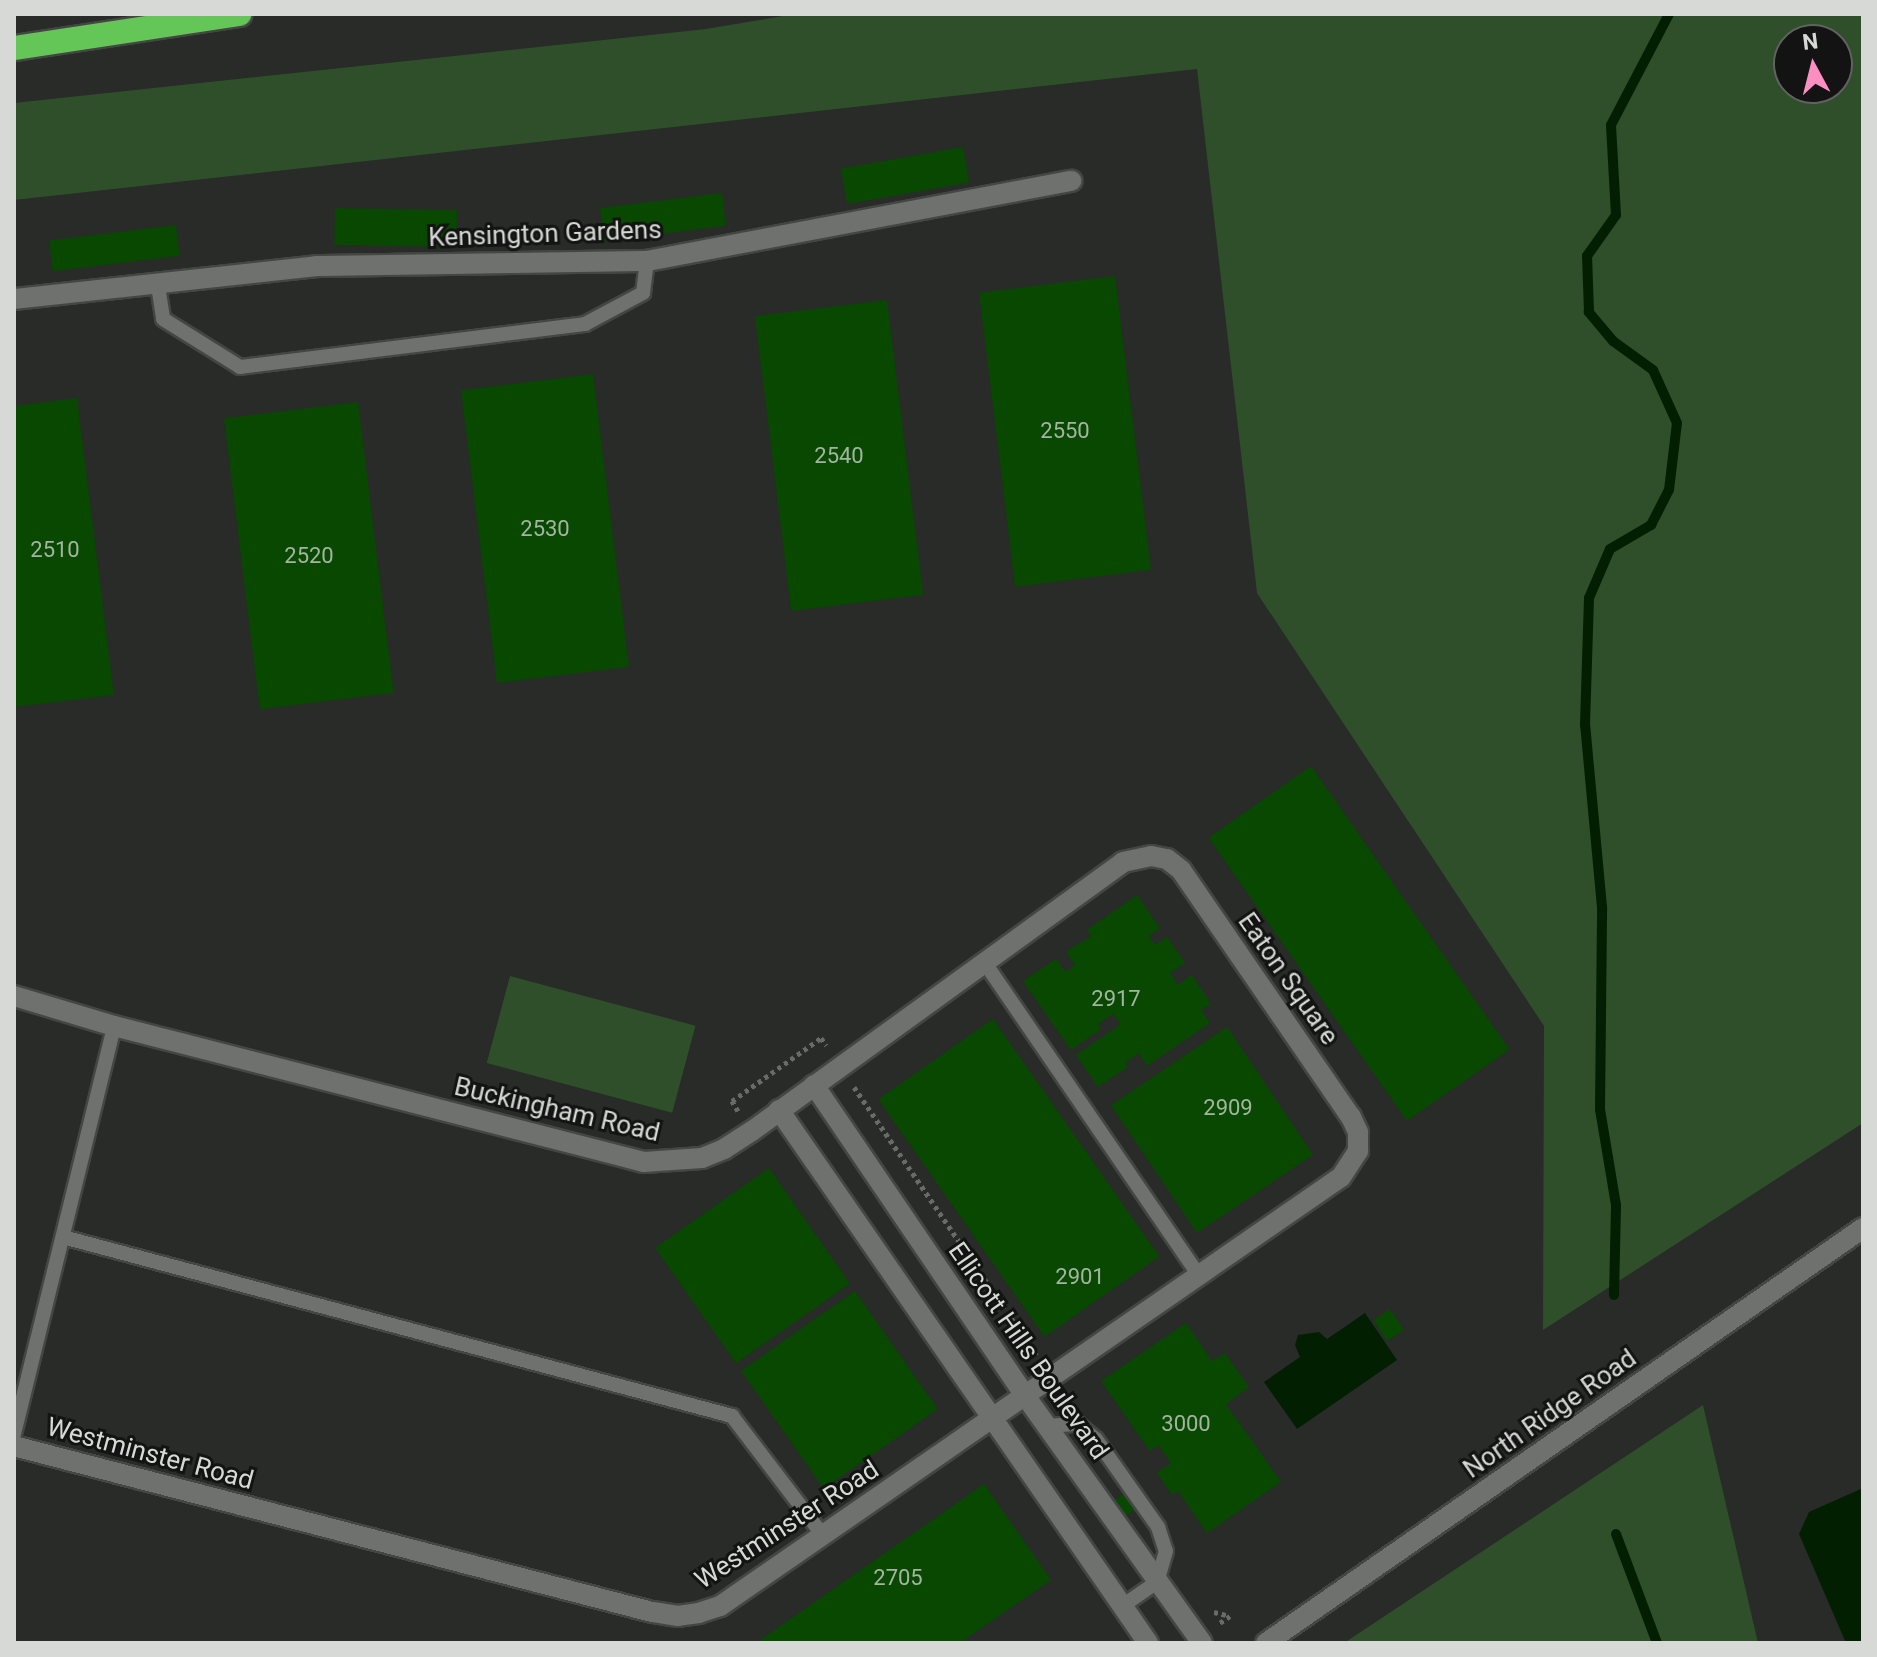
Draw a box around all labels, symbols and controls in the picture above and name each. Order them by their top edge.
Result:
north arrow [1773,24,1853,104]
text: N [1801,28,1819,55]
street label: Kensington Gardens [428,214,662,254]
house number: 2550 [1040,418,1090,444]
house number: 2540 [814,443,864,469]
house number: 2530 [520,516,570,542]
house number: 2510 [30,537,80,563]
house number: 2520 [284,543,334,569]
street label: Eaton Square [1231,907,1345,1051]
house number: 2917 [1091,986,1141,1012]
street label: Buckingham Road [451,1071,663,1149]
house number: 2909 [1203,1095,1253,1121]
street label: Ellicott Hills Boulevard [941,1236,1115,1466]
house number: 2901 [1055,1264,1105,1290]
street label: North Ridge Road [1458,1343,1642,1485]
street label: Westminster Road [43,1411,257,1497]
house number: 3000 [1161,1411,1211,1437]
street label: Westminster Road [689,1454,885,1596]
house number: 2705 [873,1565,923,1591]

